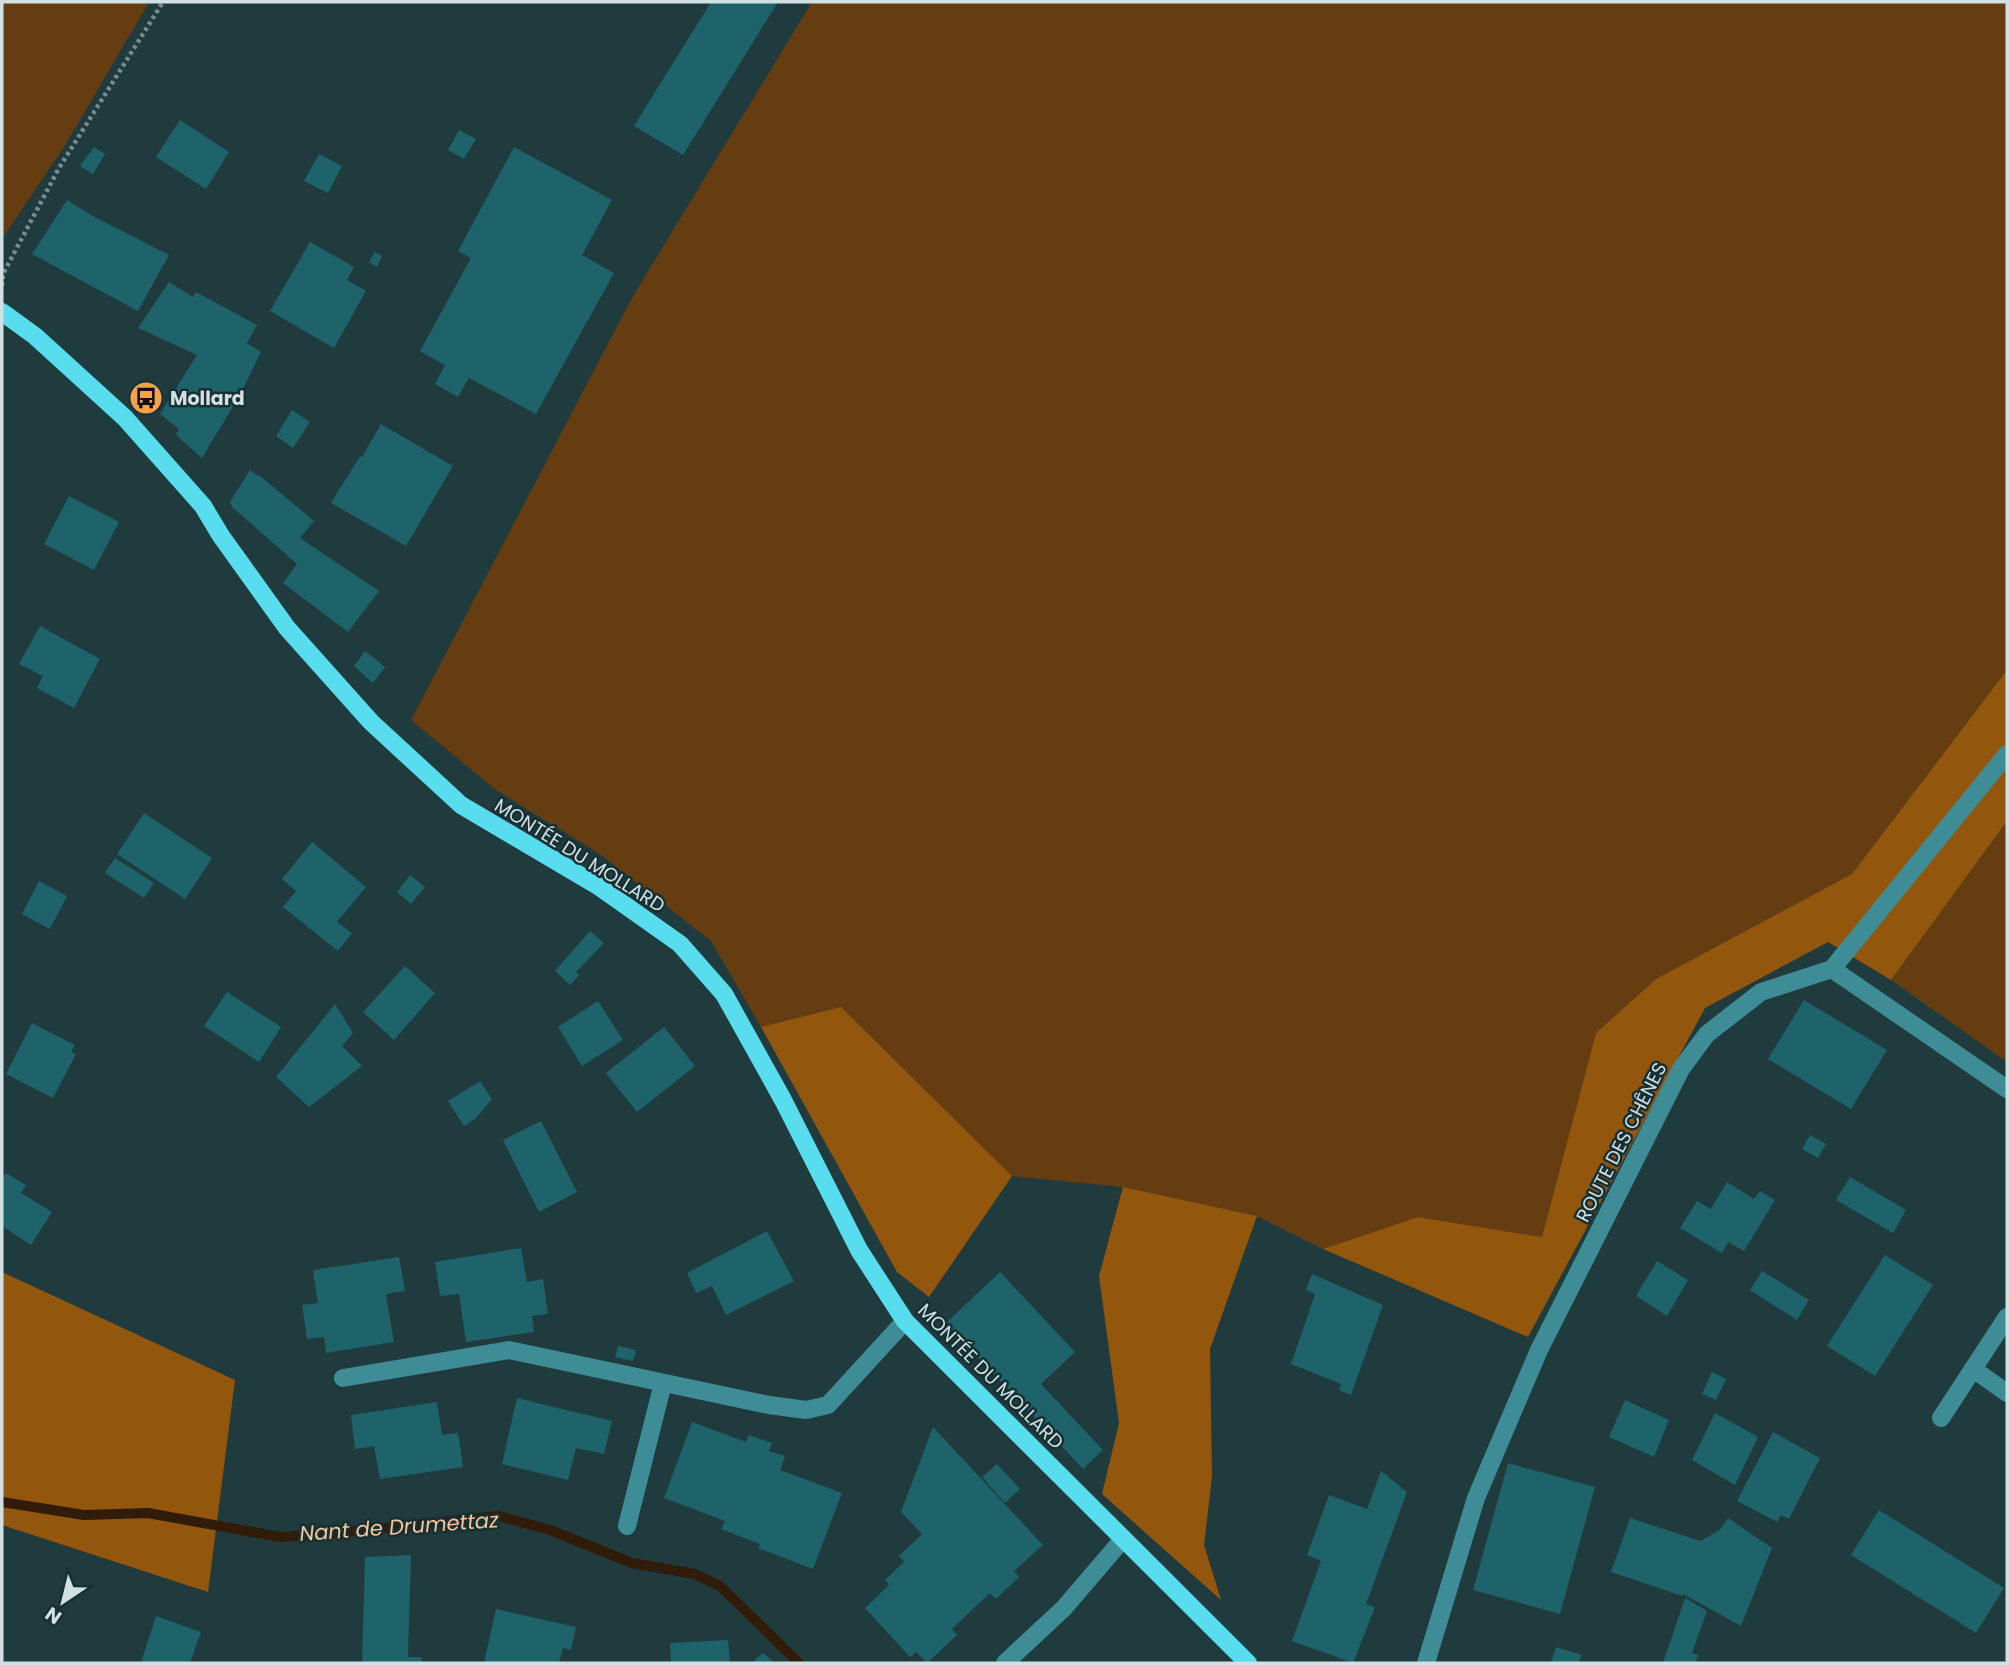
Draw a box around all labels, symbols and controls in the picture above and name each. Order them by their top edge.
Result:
bus stop icon: Mollard [127,379,165,417]
place label: Mollard [170,385,245,412]
street label: MONTÉE DU MOLLARD [489,792,670,919]
street label: ROUTE DES CHÊNES [1570,1058,1673,1227]
street label: MONTÉE DU MOLLARD [912,1297,1070,1455]
water label: Nant de Drumettaz [298,1505,500,1548]
north arrow [28,1567,98,1637]
text: N [40,1600,67,1631]

